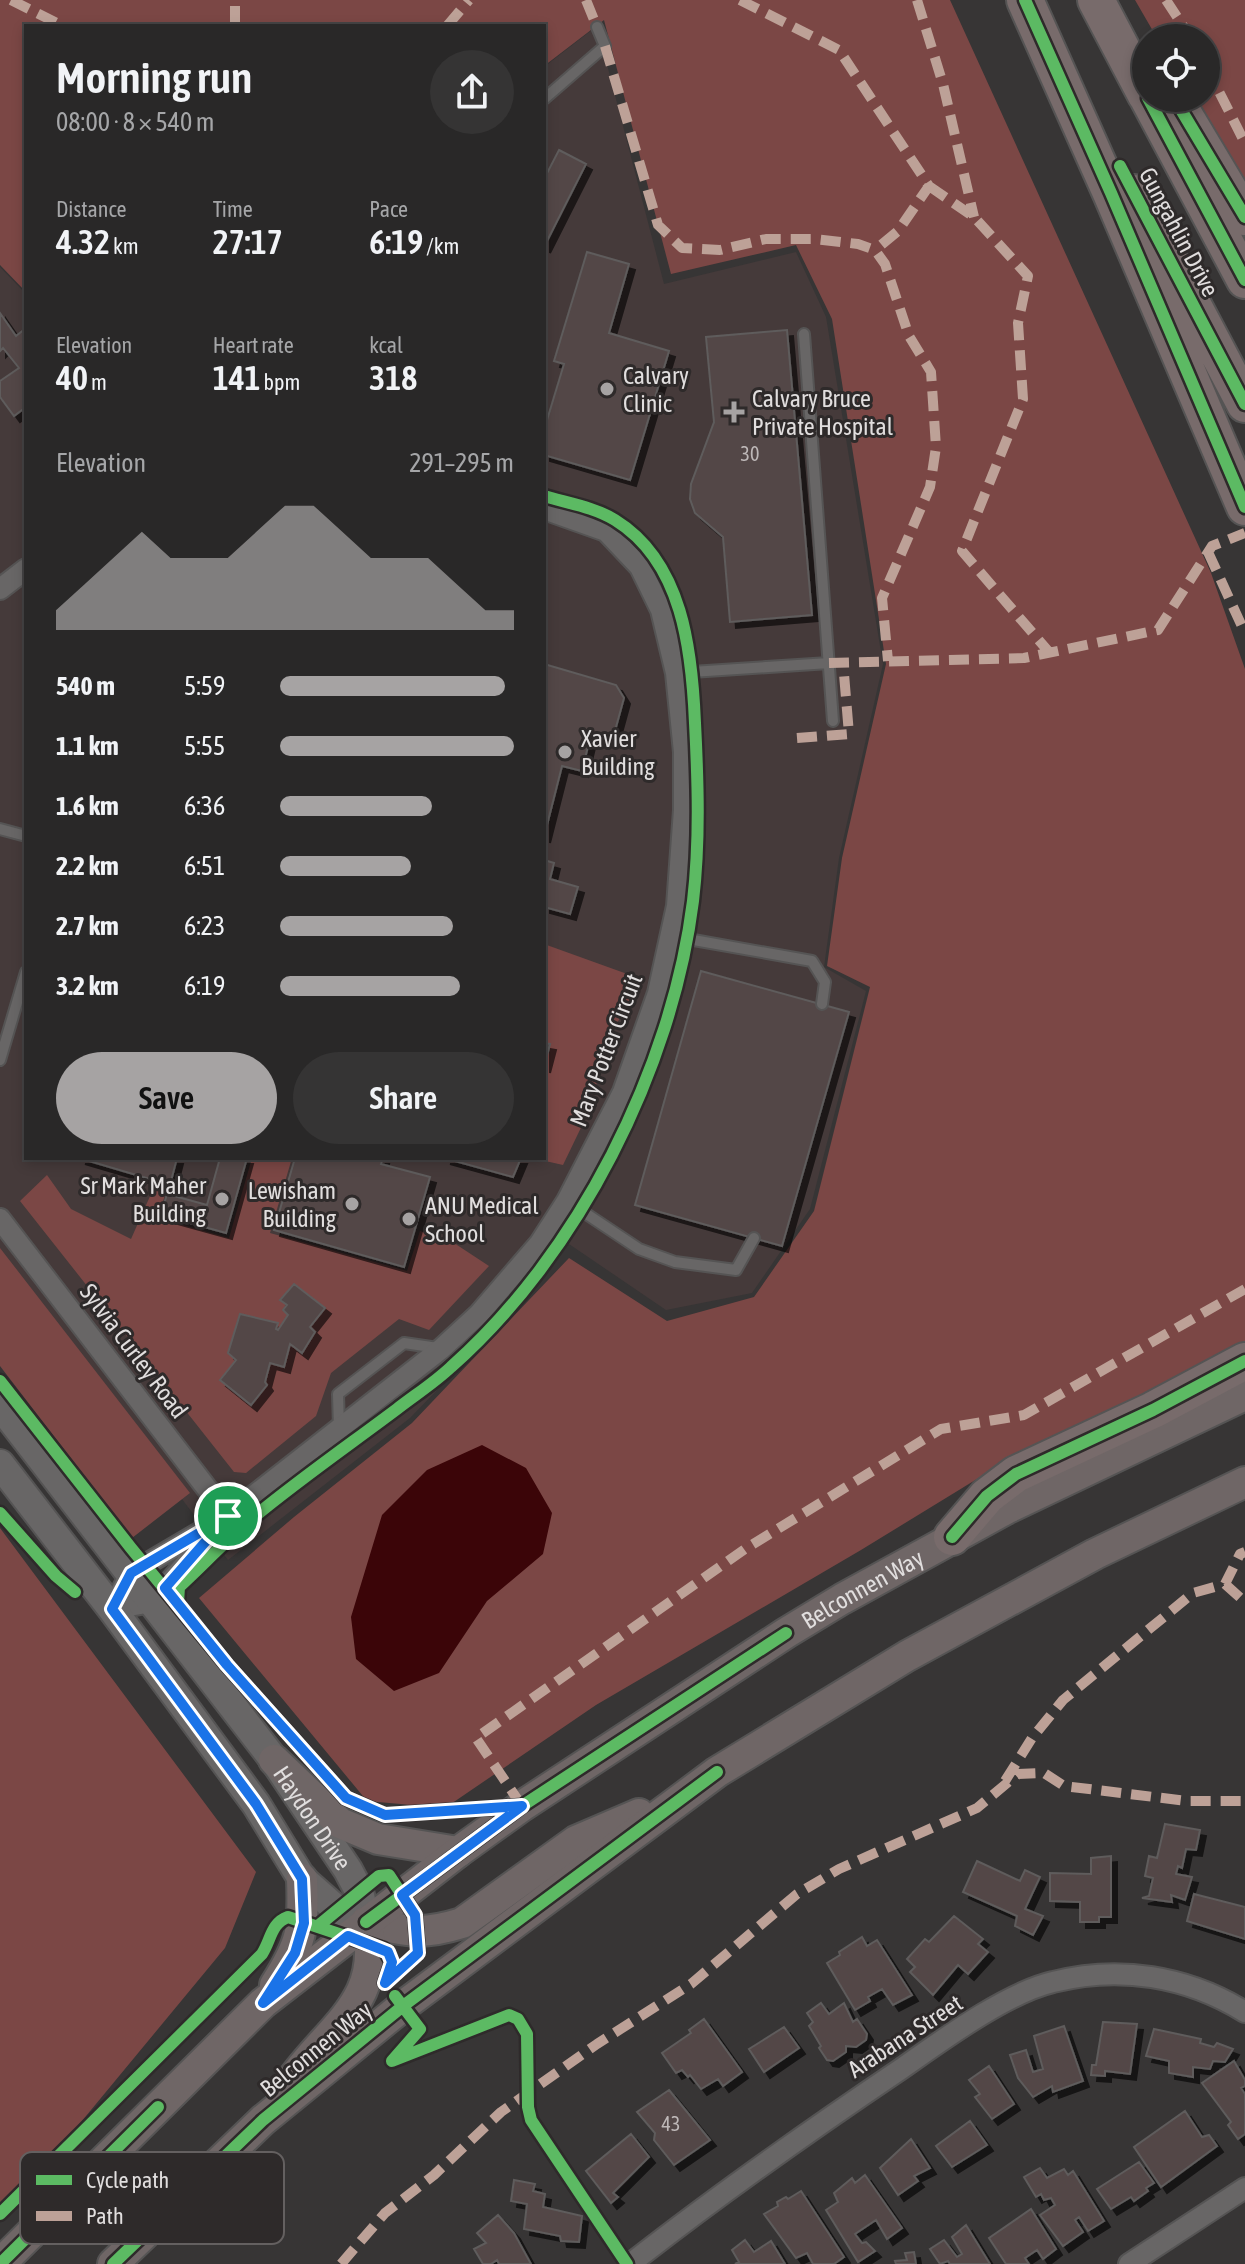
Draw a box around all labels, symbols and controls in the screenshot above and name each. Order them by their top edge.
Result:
map controls [1132,24,1220,112]
button: locate [1132,24,1220,112]
button: share [430,50,514,134]
text: Morning run [56,52,252,102]
text: 08:00 · 8 × 540 m [56,107,215,137]
street label: Gungahlin Drive [1134,163,1224,301]
text: Distance [56,196,127,222]
text: Time [213,196,253,222]
text: Pace [369,196,408,222]
text: 4.32 [56,222,110,261]
text: 27:17 [213,222,283,261]
text: 6:19 [369,222,423,261]
text: km [110,233,139,259]
text: /km [423,233,459,259]
text: Elevation [56,332,132,358]
text: Heart rate [213,332,294,358]
text: kcal [369,332,403,358]
text: 40 [56,358,88,397]
text: 141 [213,358,261,397]
text: 318 [369,358,417,397]
place label: Calvary Clinic [623,362,689,417]
text: m [88,369,107,395]
text: bpm [261,369,300,395]
marker: Calvary Clinic [598,380,616,398]
place label: Calvary Bruce Private Hospital [752,385,894,440]
marker: Calvary Bruce Private Hospital [723,401,745,423]
house number: 30 [741,442,759,465]
text: Elevation [56,448,146,478]
text: 291–295 m [409,448,514,478]
text: 540 m [56,671,115,701]
text: 5:59 [184,671,225,701]
place label: Xavier Building [581,725,655,780]
text: 1.1 km [56,731,119,761]
text: 5:55 [184,731,225,761]
marker: Xavier Building [556,743,574,761]
text: 1.6 km [56,791,119,821]
text: 6:36 [184,791,225,821]
text: 2.2 km [56,851,119,881]
text: 6:51 [184,851,225,881]
text: 2.7 km [56,911,119,941]
text: 6:23 [184,911,225,941]
street label: Mary Potter Circuit [564,970,648,1130]
text: 3.2 km [56,971,119,1001]
text: 6:19 [184,971,225,1001]
button: Save [56,1052,277,1144]
button: Share [293,1052,514,1144]
place label: Sr Mark Maher Building [81,1172,207,1227]
place label: Lewisham Building [248,1177,337,1232]
marker: Sr Mark Maher Building [213,1190,231,1208]
place label: ANU Medical School [425,1192,539,1247]
marker: Lewisham Building [343,1195,361,1213]
marker: ANU Medical School [400,1210,418,1228]
street label: Sylvia Curley Road [75,1279,193,1423]
pin [194,1482,262,1550]
icon: arrive [206,1494,250,1538]
street label: Belconnen Way [797,1544,928,1634]
street label: Haydon Drive [268,1761,357,1875]
street label: Arabana Street [843,1989,967,2083]
street label: Belconnen Way [255,1996,377,2102]
house number: 43 [662,2112,680,2135]
legend [20,2152,284,2244]
text: Cycle path [86,2167,169,2193]
text: Path [86,2203,124,2229]

